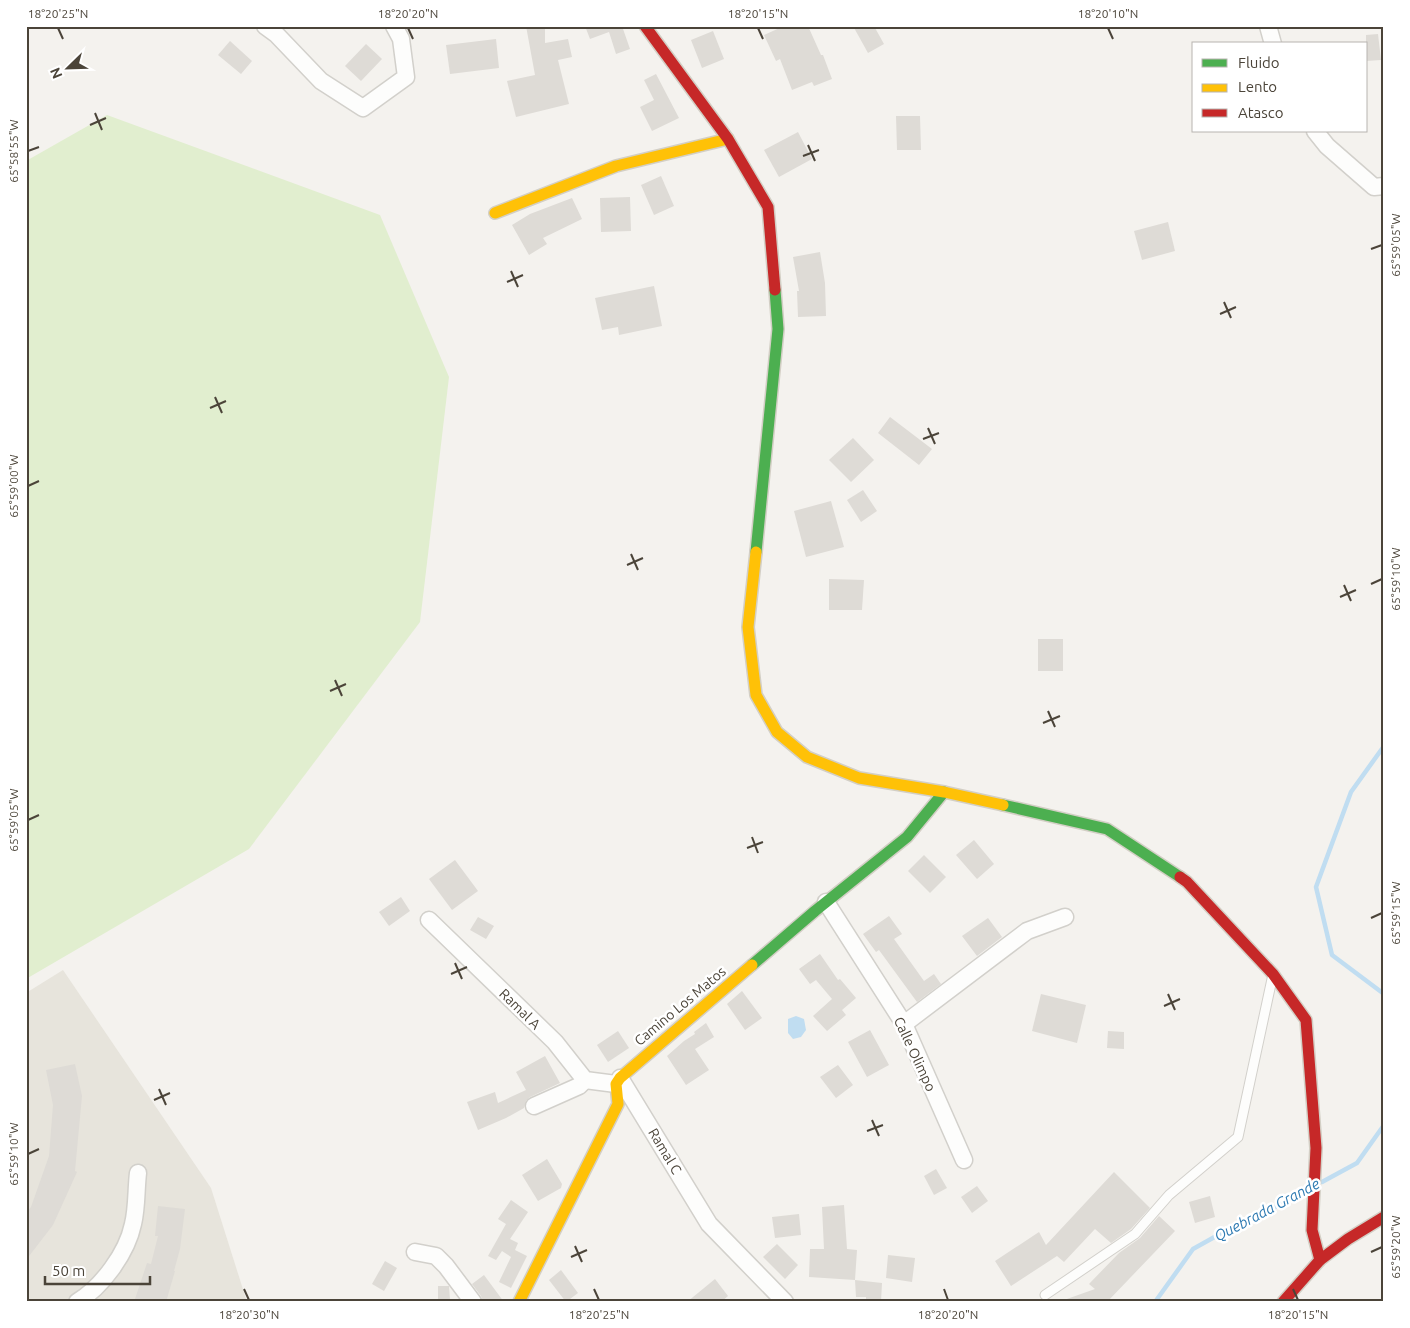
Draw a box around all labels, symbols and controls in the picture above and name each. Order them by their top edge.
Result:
text: 18°20'25"N [28,7,88,20]
text: 18°20'20"N [378,7,438,20]
text: 18°20'15"N [728,7,788,20]
text: 18°20'10"N [1078,7,1138,20]
north arrow [42,42,92,92]
legend [1192,42,1368,132]
text: Fluido [1238,54,1280,71]
text: N [47,65,65,81]
text: Lento [1238,78,1277,95]
text: Atasco [1238,104,1284,121]
text: 65°58'55"W [7,119,20,183]
text: 65°59'05"W [1389,213,1402,277]
text: 65°59'00"W [7,454,20,518]
text: 65°59'10"W [1389,547,1402,611]
text: 65°59'05"W [7,788,20,852]
text: 65°59'15"W [1389,881,1402,945]
street label: Camino Los Matos [631,963,729,1049]
street label: Ramal A [496,985,544,1033]
street label: Calle Olimpo [891,1014,939,1094]
text: 65°59'10"W [7,1122,20,1186]
street label: Ramal C [645,1125,685,1177]
water label: Quebrada Grande [1211,1174,1323,1245]
text: 65°59'20"W [1389,1215,1402,1279]
scale bar [45,1253,150,1285]
text: 50 m [52,1262,85,1279]
text: 18°20'30"N [219,1308,279,1321]
text: 18°20'25"N [569,1308,629,1321]
text: 18°20'20"N [918,1308,978,1321]
text: 18°20'15"N [1268,1308,1328,1321]

